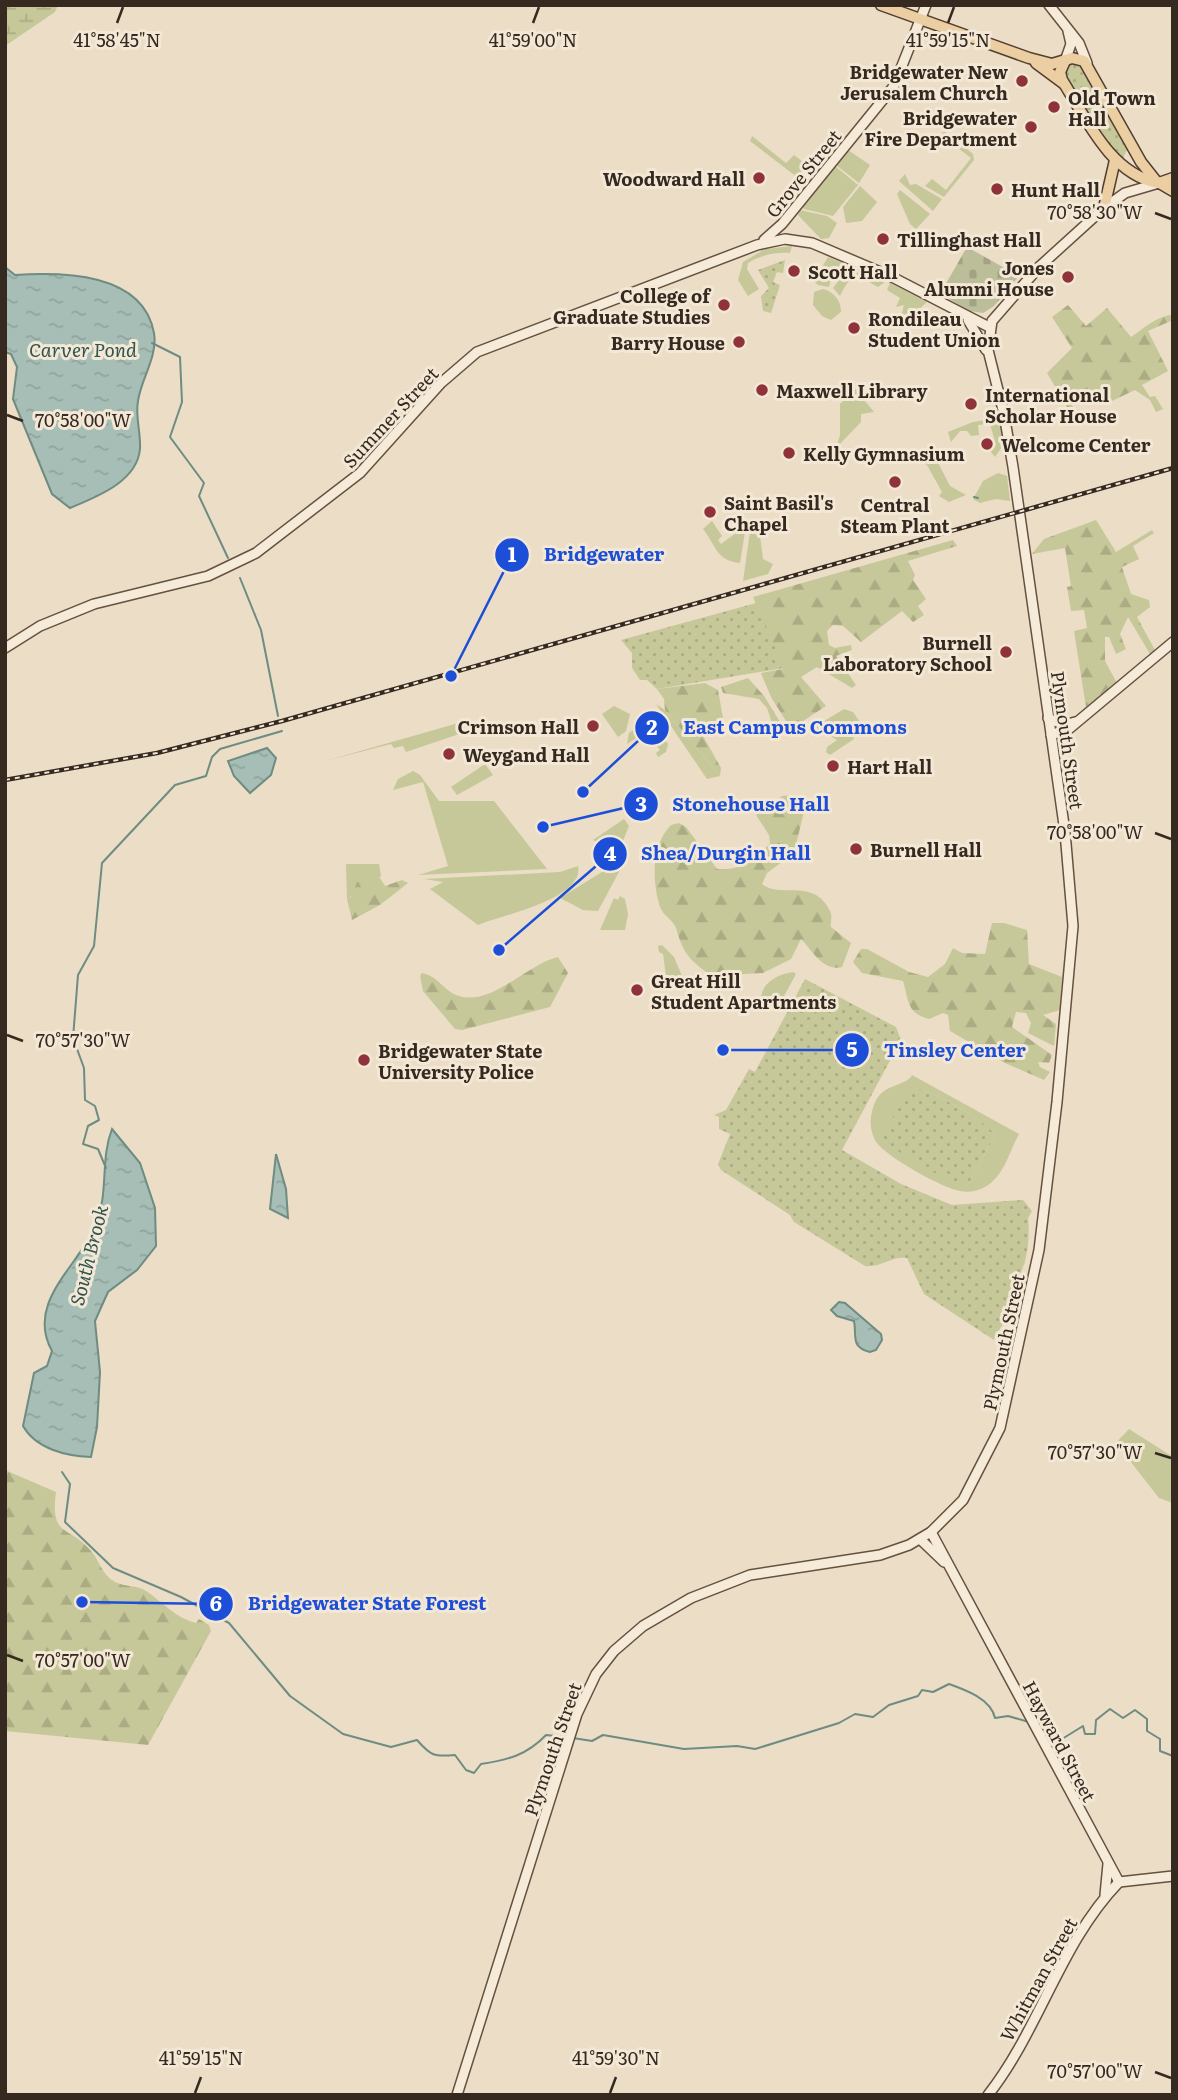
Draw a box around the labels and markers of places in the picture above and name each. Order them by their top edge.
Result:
place label: Bridgewater New Jerusalem Church [840,58,1009,106]
marker: Bridgewater New Jerusalem Church [1014,73,1030,89]
place label: Old Town Hall [1068,84,1156,132]
marker: Old Town Hall [1046,99,1062,115]
place label: Bridgewater Fire Department [864,104,1017,152]
marker: Bridgewater Fire Department [1023,119,1039,135]
place label: Woodward Hall [603,165,745,192]
marker: Woodward Hall [751,170,767,186]
place label: Hunt Hall [1011,176,1101,203]
marker: Hunt Hall [989,181,1005,197]
place label: Tillinghast Hall [897,226,1042,253]
marker: Tillinghast Hall [875,231,891,247]
place label: Jones Alumni House [924,254,1054,302]
place label: Scott Hall [808,258,898,285]
marker: Scott Hall [786,263,802,279]
marker: Jones Alumni House [1060,269,1076,285]
place label: College of Graduate Studies [553,282,712,330]
marker: College of Graduate Studies [716,297,732,313]
place label: Rondileau Student Union [868,305,1001,353]
marker: Rondileau Student Union [846,320,862,336]
place label: Barry House [611,329,725,356]
marker: Barry House [731,334,747,350]
place label: Maxwell Library [776,377,927,404]
place label: International Scholar House [985,381,1117,429]
marker: Maxwell Library [754,382,770,398]
marker: International Scholar House [963,396,979,412]
place label: Welcome Center [1001,431,1151,458]
marker: Welcome Center [979,436,995,452]
place label: Kelly Gymnasium [803,440,965,467]
marker: Kelly Gymnasium [781,445,797,461]
marker: Central Steam Plant [887,474,903,490]
place label: Saint Basil's Chapel [724,489,833,537]
place label: Central Steam Plant [841,491,950,539]
marker: Saint Basil's Chapel [702,504,718,520]
callout: Bridgewater [495,535,678,575]
place label: Burnell Laboratory School [823,629,992,677]
marker: Burnell Laboratory School [998,644,1014,660]
callout: East Campus Commons [635,708,921,748]
place label: Crimson Hall [457,713,579,740]
marker: Crimson Hall [585,718,601,734]
place label: Weygand Hall [463,741,590,768]
marker: Weygand Hall [441,746,457,762]
place label: Hart Hall [847,753,933,780]
marker: Hart Hall [825,758,841,774]
callout: Stonehouse Hall [624,784,844,824]
callout: Shea/Durgin Hall [592,834,825,874]
place label: Burnell Hall [870,836,982,863]
marker: Burnell Hall [848,841,864,857]
place label: Great Hill Student Apartments [651,967,836,1015]
marker: Great Hill Student Apartments [629,982,645,998]
callout: Tinsley Center [835,1030,1039,1070]
place label: Bridgewater State University Police [378,1037,542,1085]
marker: Bridgewater State University Police [356,1052,372,1068]
callout: Bridgewater State Forest [199,1584,500,1624]

